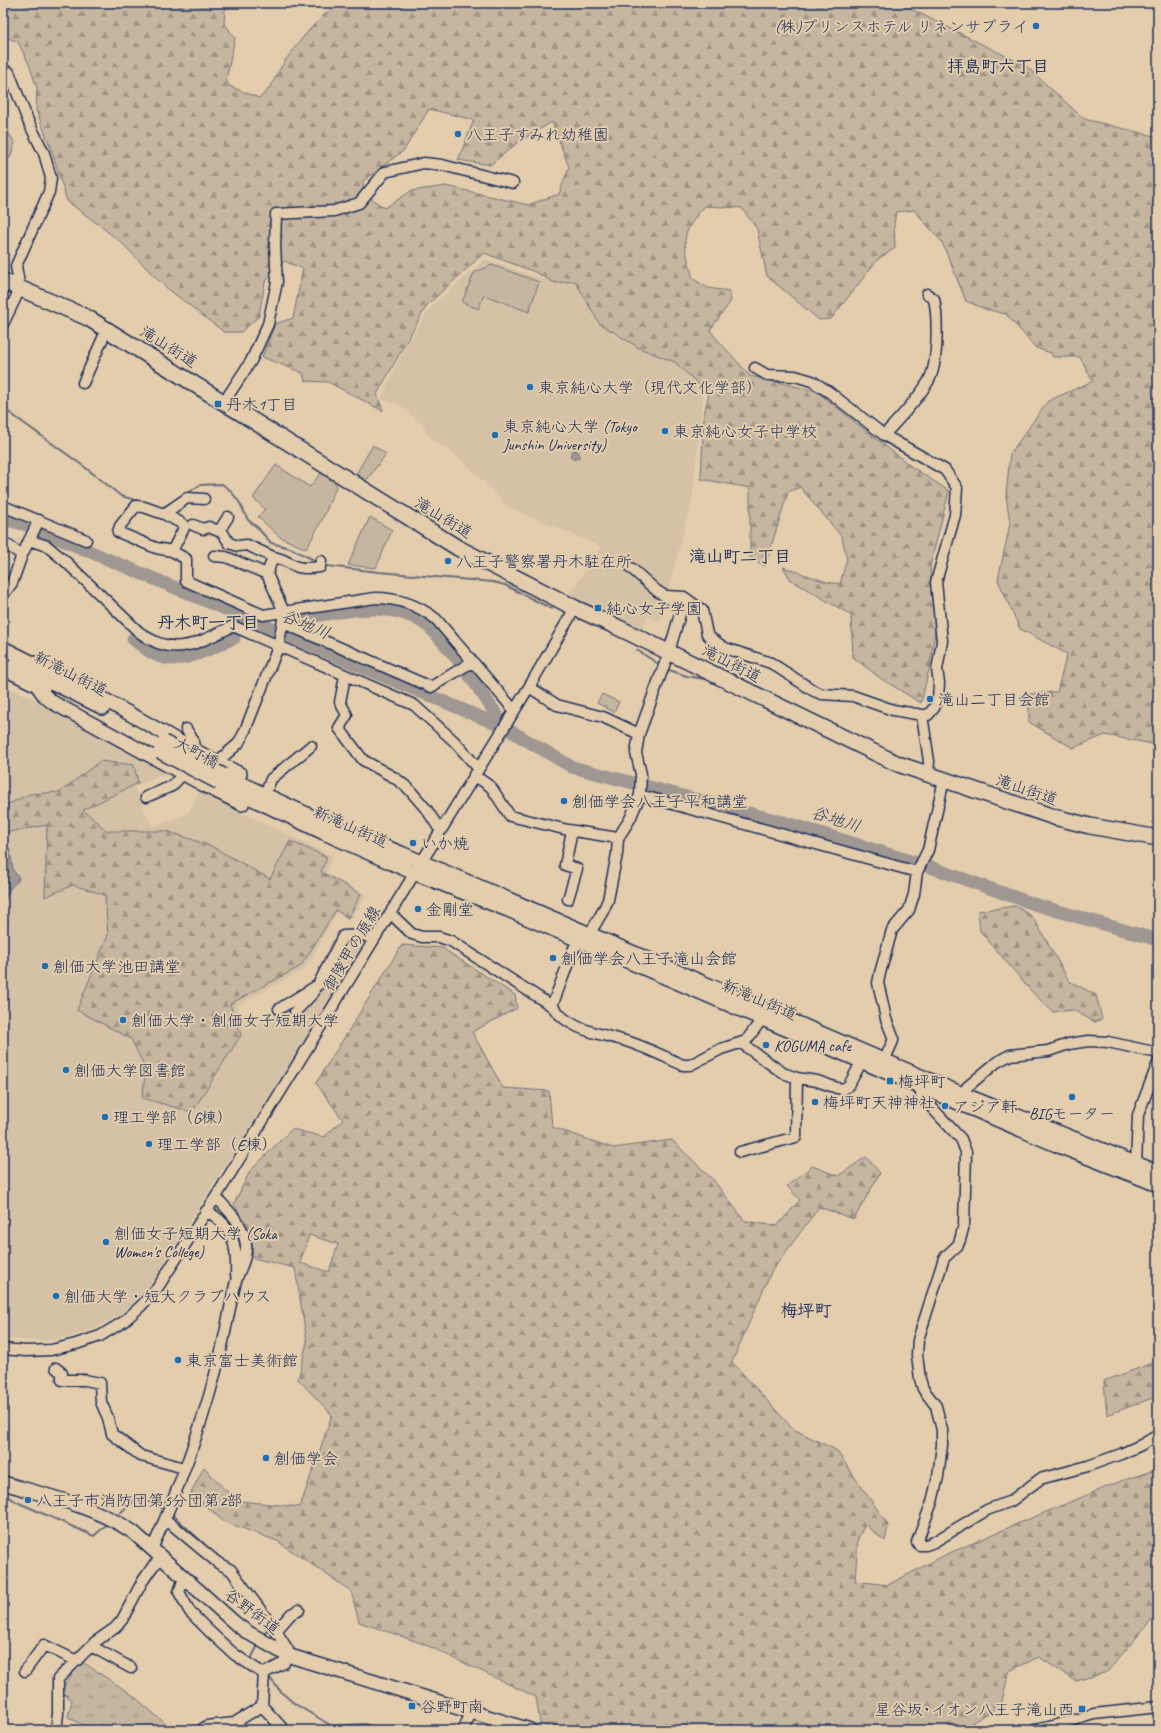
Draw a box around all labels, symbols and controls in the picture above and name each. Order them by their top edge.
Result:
place label: (株)プリンスホテル リネンサプライ [775,17,1028,37]
marker: (株)プリンスホテル リネンサプライ [1031,21,1041,31]
district label: 拝島町六丁目 [947,56,1049,77]
place label: 八王子すみれ幼稚園 [466,125,609,145]
marker: 八王子すみれ幼稚園 [453,129,463,139]
street label: 滝山街道 [136,321,201,372]
place label: 東京純心大学（現代文化学部） [538,378,762,398]
marker: 東京純心大学（現代文化学部） [525,382,535,392]
place label: 丹木1丁目 [226,395,297,415]
marker: 丹木1丁目 [213,399,223,409]
place label: 東京純心大学 (Tokyo Junshin University) [502,417,639,455]
place label: 東京純心女子中学校 [673,422,817,442]
marker: 東京純心女子中学校 [660,426,670,436]
marker: 東京純心大学 (Tokyo Junshin University) [490,430,500,440]
street label: 滝山街道 [411,493,476,543]
district label: 滝山町二丁目 [689,546,791,567]
place label: 八王子警察署丹木駐在所 [456,552,632,572]
marker: 八王子警察署丹木駐在所 [443,556,453,566]
place label: 純心女子学園 [606,599,702,619]
marker: 純心女子学園 [593,603,603,613]
water label: 谷地川 [278,605,333,644]
district label: 丹木町一丁目 [157,612,259,633]
street label: 滝山街道 [698,640,765,687]
street label: 新滝山街道 [30,647,111,701]
place label: 滝山二丁目会館 [938,690,1050,710]
marker: 滝山二丁目会館 [925,694,935,704]
street label: 大町橋 [171,733,222,773]
street label: 滝山街道 [993,770,1060,810]
place label: 創価学会八王子平和講堂 [572,792,748,812]
marker: 創価学会八王子平和講堂 [559,796,569,806]
street label: 新滝山街道 [310,802,391,852]
water label: 谷地川 [808,802,863,837]
place label: いか焼 [421,834,469,854]
marker: いか焼 [408,838,418,848]
place label: 金剛堂 [426,900,474,920]
street label: 御陵甲の原線 [319,902,385,995]
marker: 金剛堂 [413,904,423,914]
place label: 創価学会八王子滝山会館 [561,949,737,969]
marker: 創価学会八王子滝山会館 [548,953,558,963]
place label: 創価大学池田講堂 [53,957,181,977]
marker: 創価大学池田講堂 [40,961,50,971]
street label: 新滝山街道 [719,975,800,1025]
place label: 創価大学・創価女子短期大学 [131,1011,339,1031]
marker: 創価大学・創価女子短期大学 [118,1015,128,1025]
place label: KOGUMA cafe [774,1036,853,1056]
marker: KOGUMA cafe [761,1040,771,1050]
place label: 創価大学図書館 [74,1061,186,1081]
marker: 創価大学図書館 [61,1065,71,1075]
place label: 梅坪町 [898,1072,946,1092]
marker: 梅坪町 [885,1076,895,1086]
marker: BIGモーター [1067,1092,1077,1102]
place label: 梅坪町天神神社 [823,1093,935,1113]
marker: 梅坪町天神神社 [810,1097,820,1107]
place label: アジア軒 [953,1097,1017,1117]
marker: アジア軒 [940,1101,950,1111]
place label: BIGモーター [1029,1104,1115,1124]
place label: 理工学部（G棟） [113,1108,233,1128]
marker: 理工学部（G棟） [100,1112,110,1122]
place label: 理工学部（E棟） [157,1135,277,1155]
marker: 理工学部（E棟） [144,1139,154,1149]
place label: 創価女子短期大学 (Soka Women's College) [114,1224,278,1262]
marker: 創価女子短期大学 (Soka Women's College) [101,1237,111,1247]
place label: 創価大学・短大クラブハウス [64,1287,271,1307]
marker: 創価大学・短大クラブハウス [51,1291,61,1301]
district label: 梅坪町 [781,1300,832,1321]
place label: 東京富士美術館 [186,1351,298,1371]
marker: 東京富士美術館 [173,1355,183,1365]
place label: 創価学会 [274,1449,338,1469]
marker: 創価学会 [261,1453,271,1463]
place label: 八王子市消防団第5分団第2部 [36,1491,242,1511]
marker: 八王子市消防団第5分団第2部 [23,1495,33,1505]
street label: 谷野街道 [221,1585,284,1639]
place label: 谷野町南 [420,1697,484,1717]
place label: 星谷坂･イオン八王子滝山西 [875,1700,1074,1720]
marker: 谷野町南 [407,1701,417,1711]
marker: 星谷坂･イオン八王子滝山西 [1077,1704,1087,1714]

